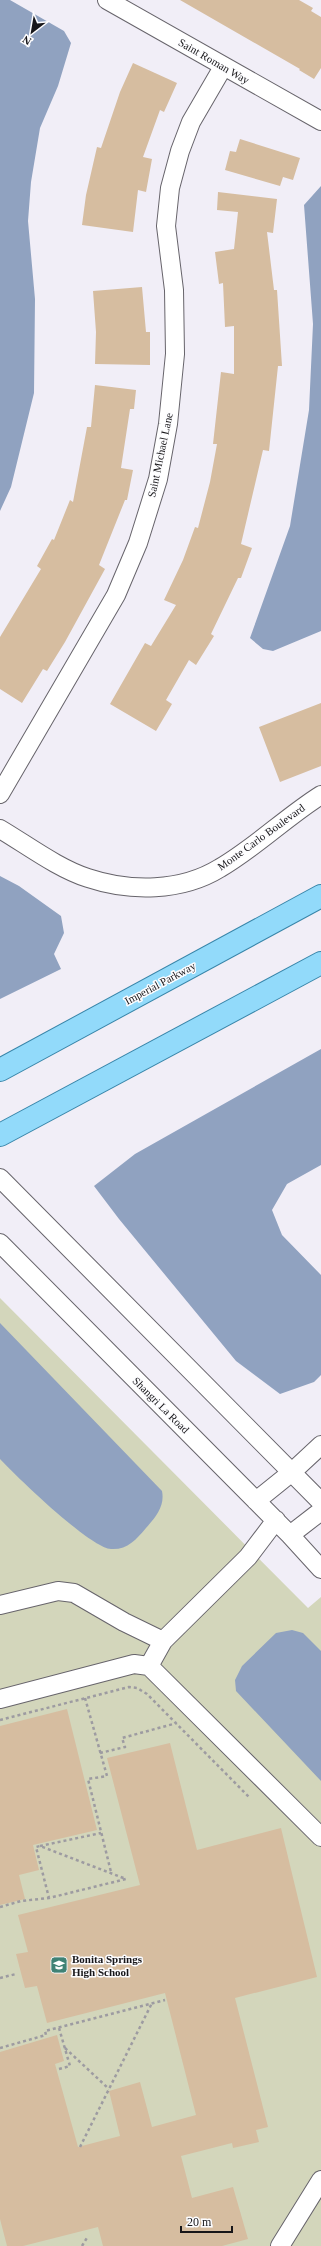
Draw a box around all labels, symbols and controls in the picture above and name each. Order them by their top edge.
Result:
north arrow [12,12,52,52]
text: N [20,33,33,48]
street label: Saint Roman Way [177,36,252,86]
street label: Saint Michael Lane [145,412,175,498]
street label: Monte Carlo Boulevard [215,801,307,873]
street label: Imperial Parkway [123,959,198,1007]
street label: Shangri La Road [130,1374,192,1436]
place label: Bonita Springs High School [72,1953,143,1978]
school or university icon: Bonita Springs High School [49,1955,69,1975]
scale bar [181,2208,232,2234]
text: 20 m [187,2215,212,2229]

